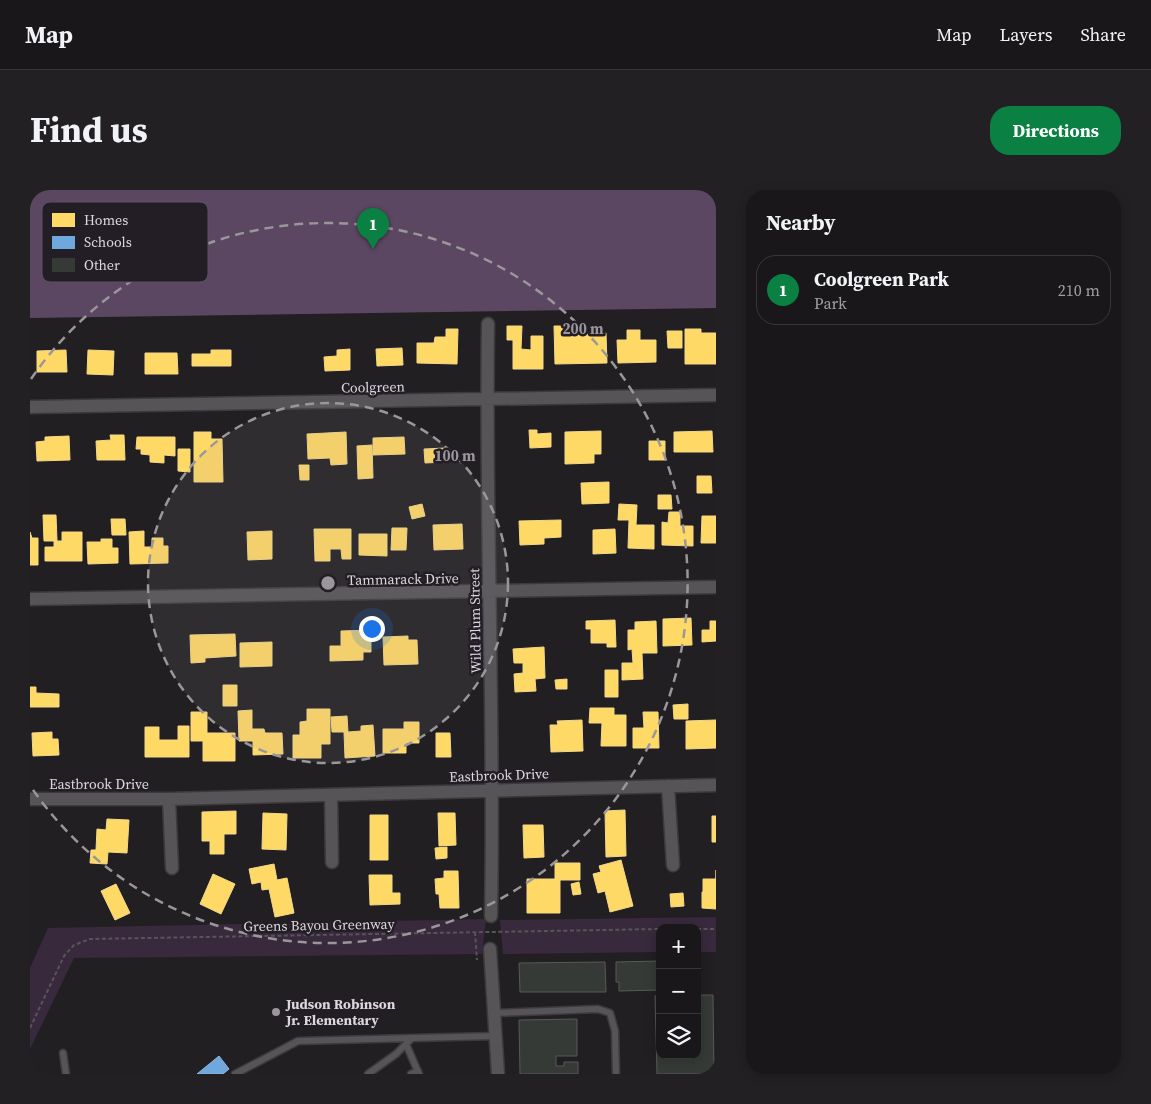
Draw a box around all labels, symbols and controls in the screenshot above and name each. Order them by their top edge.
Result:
text: Map [25,18,73,51]
text: Map [936,22,971,47]
text: Layers [999,22,1052,47]
text: Share [1080,22,1126,47]
text: Find us [30,106,148,154]
button: Directions [990,106,1121,155]
legend [42,202,208,282]
pin: 1 [357,208,389,249]
text: Nearby [766,208,836,237]
text: Homes [84,210,128,230]
text: Schools [84,232,132,252]
text: Other [84,255,120,275]
text: Coolgreen Park [814,266,949,292]
text: 1 [779,279,787,301]
text: 210 m [1058,279,1100,301]
text: Park [814,292,847,314]
text: 200 m [562,318,604,339]
street label: Coolgreen [341,376,406,398]
text: 100 m [434,445,476,466]
street label: Tammarack Drive [347,568,459,590]
street label: Wild Plum Street [464,568,486,674]
centre of rings [319,574,337,592]
your location [359,616,385,642]
street label: Eastbrook Drive [449,763,549,787]
street label: Eastbrook Drive [49,774,149,794]
street label: Greens Bayou Greenway [243,914,396,936]
map controls [656,924,701,1059]
button: + [656,924,701,969]
button: − [656,969,701,1014]
place label: Judson Robinson Jr. Elementary [285,994,396,1030]
marker: Judson Robinson Jr. Elementary [270,1006,282,1018]
button: layers [656,1014,701,1059]

